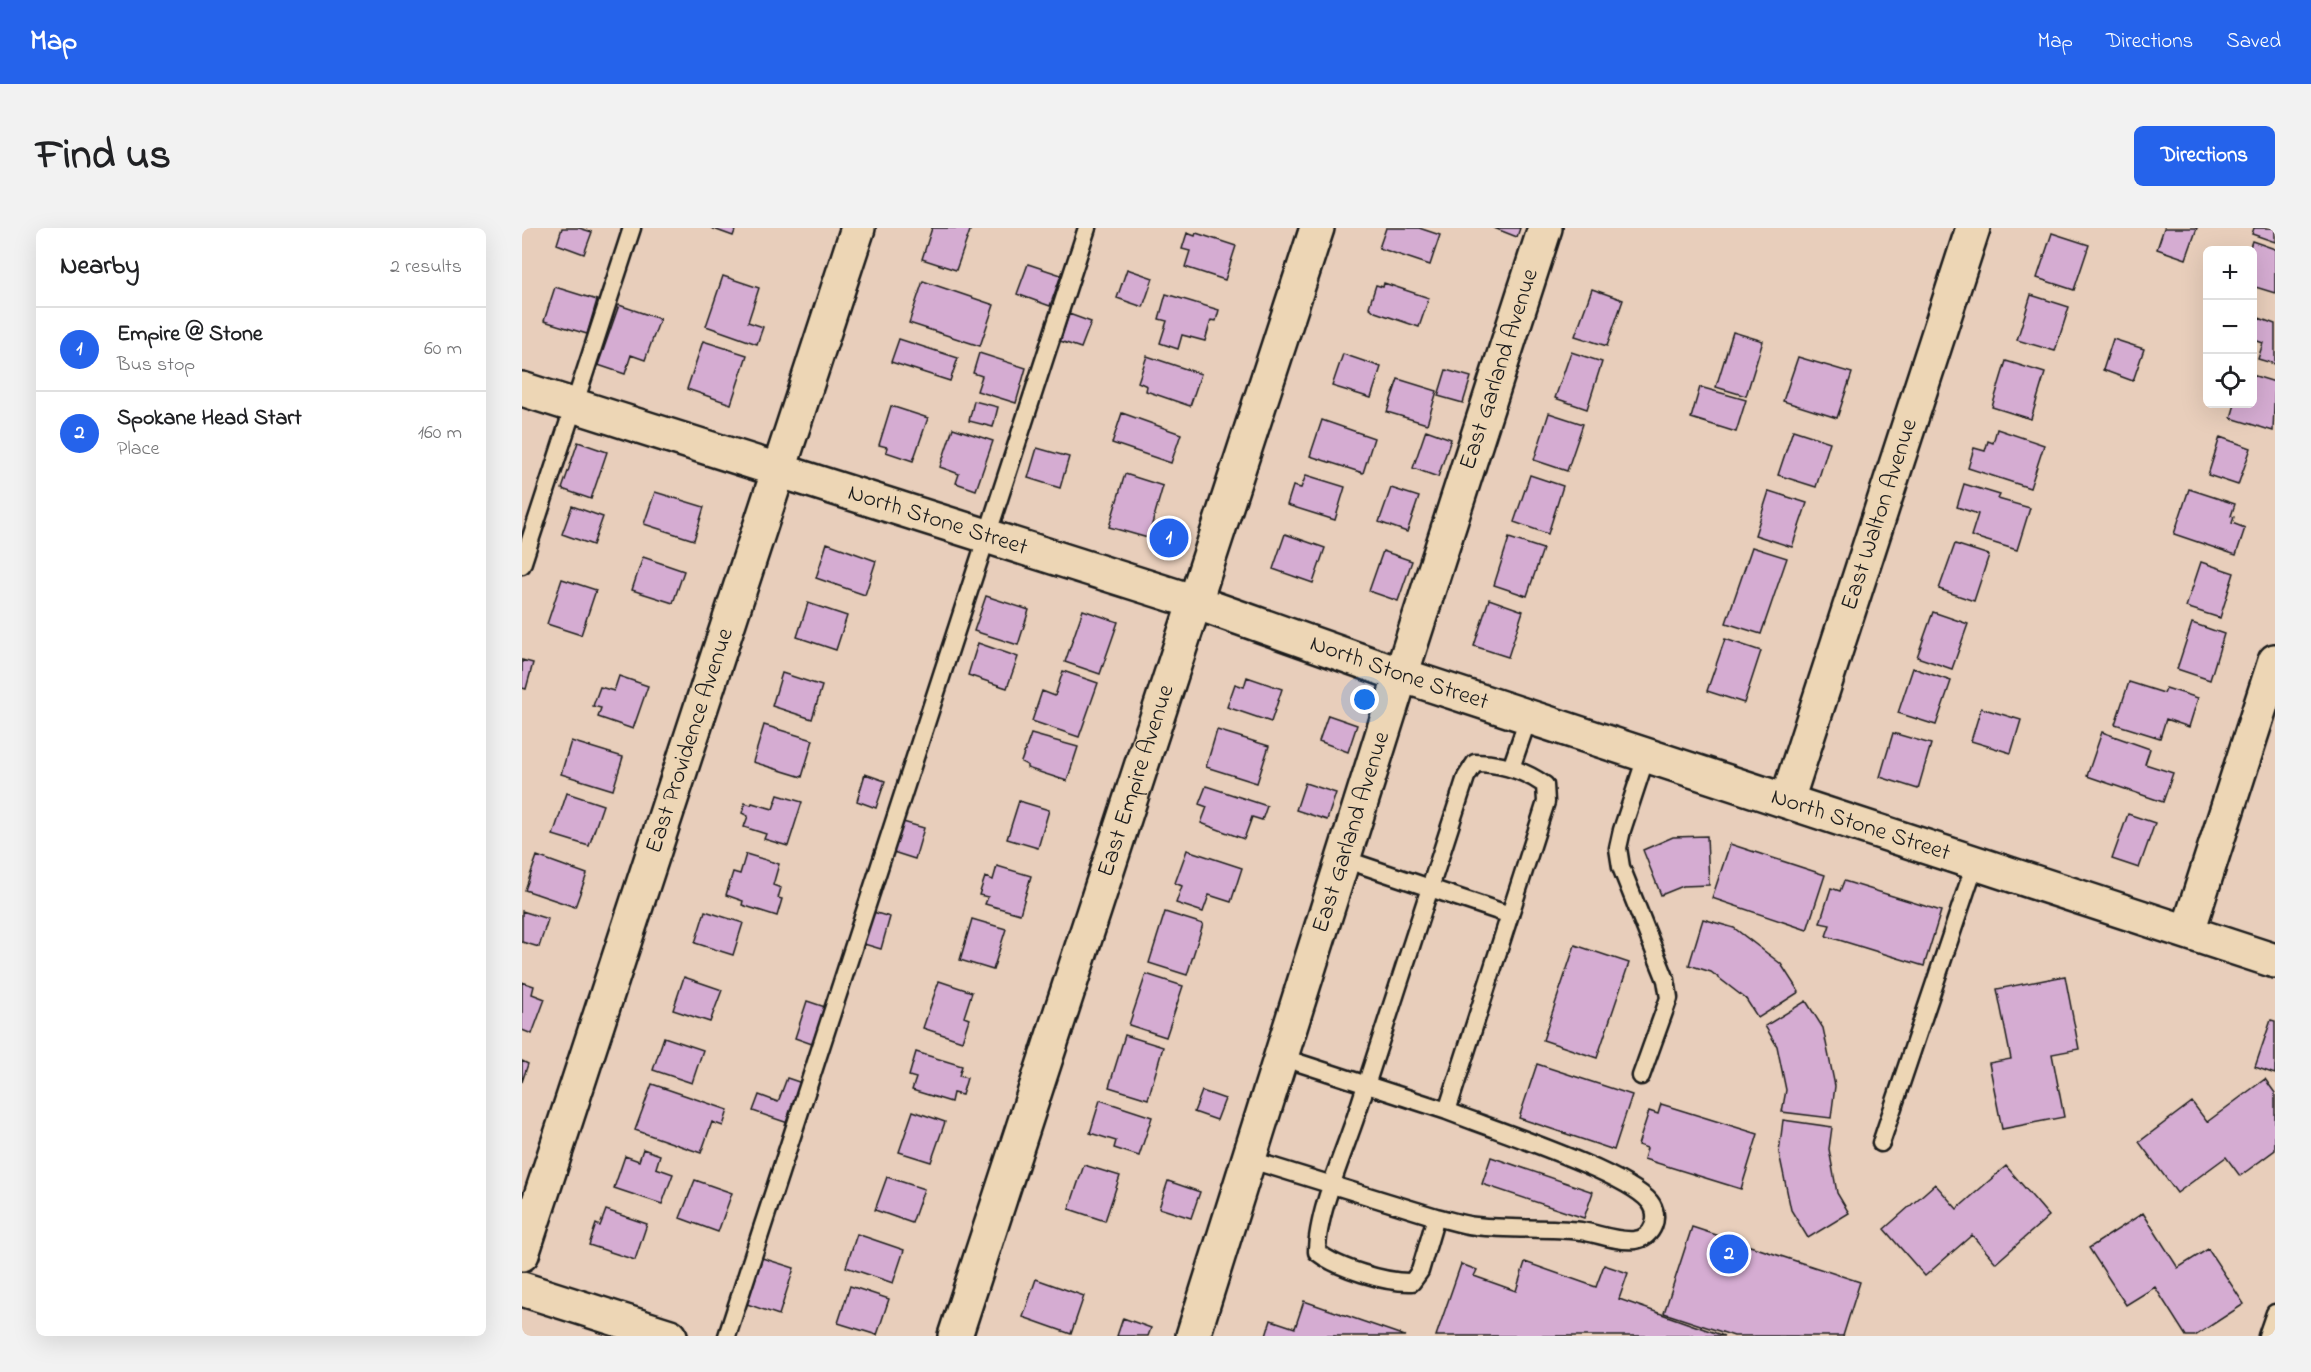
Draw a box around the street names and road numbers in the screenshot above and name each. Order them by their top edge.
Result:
street label: East Garland Avenue [1451,264,1548,474]
street label: East Walton Avenue [1832,414,1927,615]
street label: North Stone Street [843,476,1032,565]
street label: East Providence Avenue [637,623,743,858]
street label: North Stone Street [1305,626,1493,720]
street label: East Empire Avenue [1089,680,1184,882]
street label: East Garland Avenue [1303,727,1400,938]
street label: North Stone Street [1766,780,1955,871]

